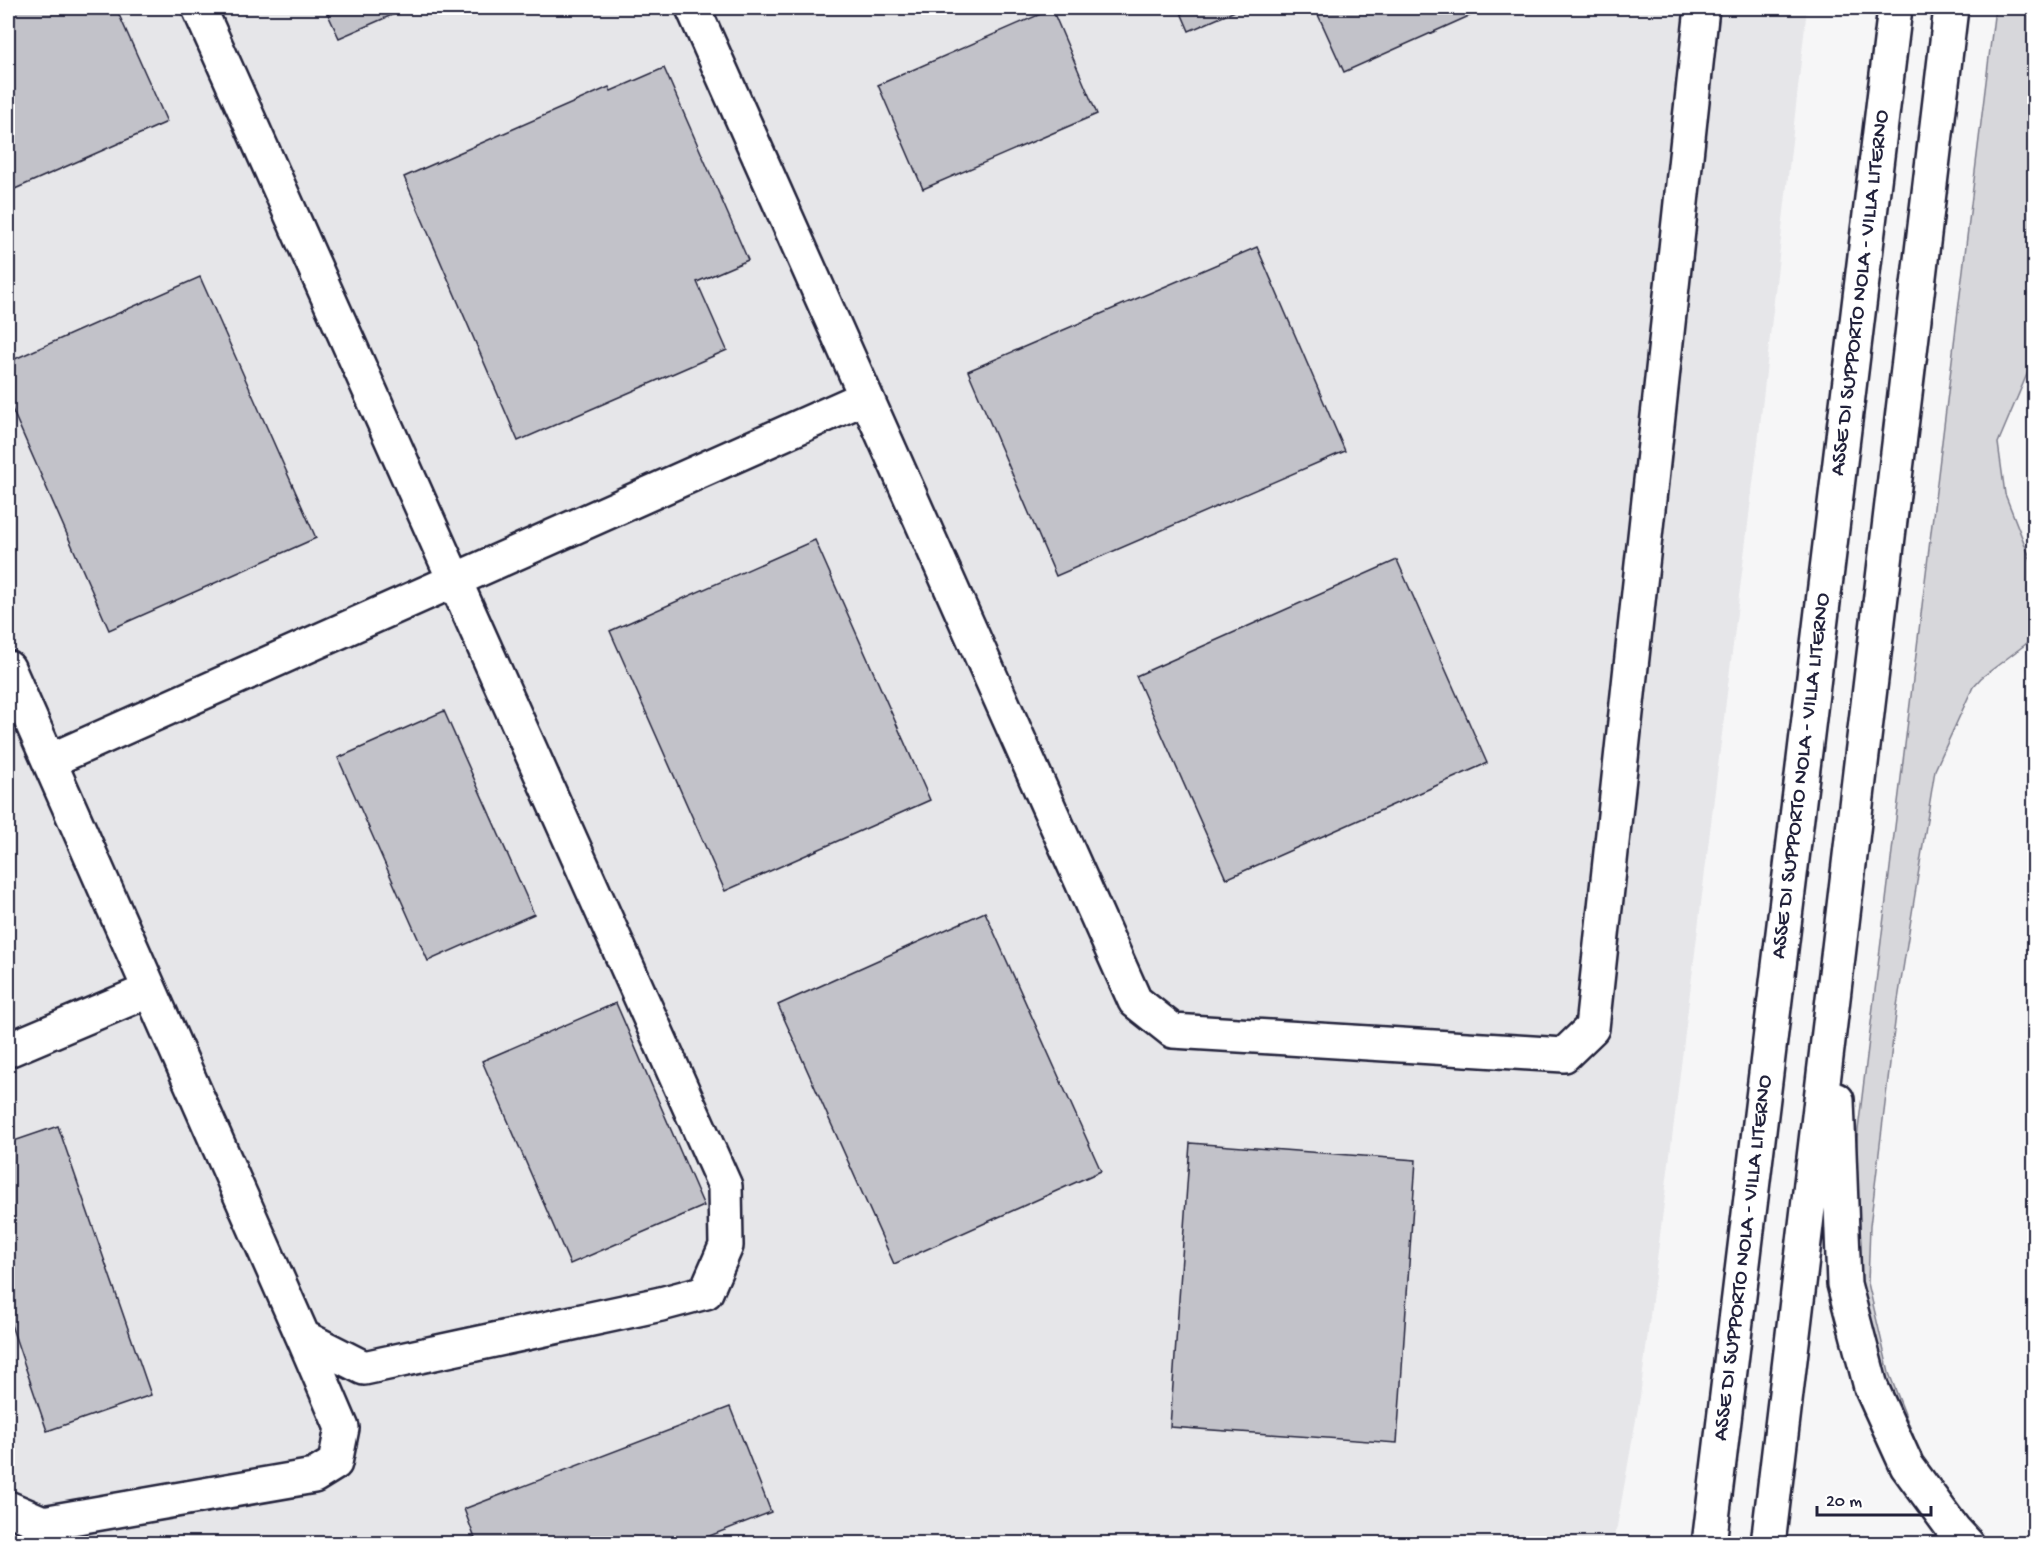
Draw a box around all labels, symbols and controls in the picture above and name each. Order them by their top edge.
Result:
street label: ASSE DI SUPPORTO NOLA - VILLA LITERNO [1826,109,1896,477]
street label: ASSE DI SUPPORTO NOLA - VILLA LITERNO [1767,592,1837,960]
street label: ASSE DI SUPPORTO NOLA - VILLA LITERNO [1709,1074,1779,1442]
scale bar [1817,1479,1931,1517]
text: 20 m [1826,1492,1862,1513]

